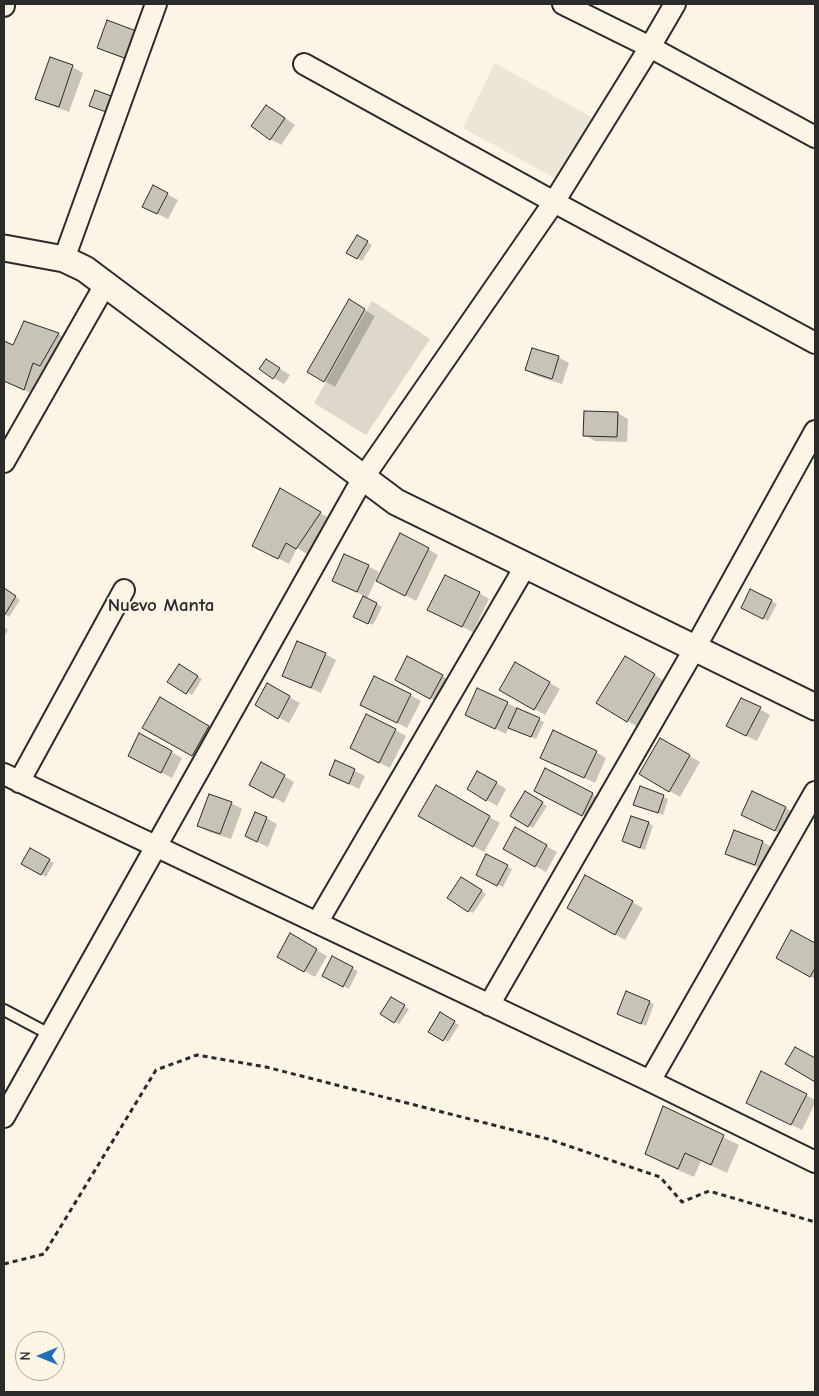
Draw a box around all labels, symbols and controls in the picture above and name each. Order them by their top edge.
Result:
district label: Nuevo Manta [108,595,214,617]
north arrow [15,1331,65,1381]
text: N [17,1351,34,1361]

